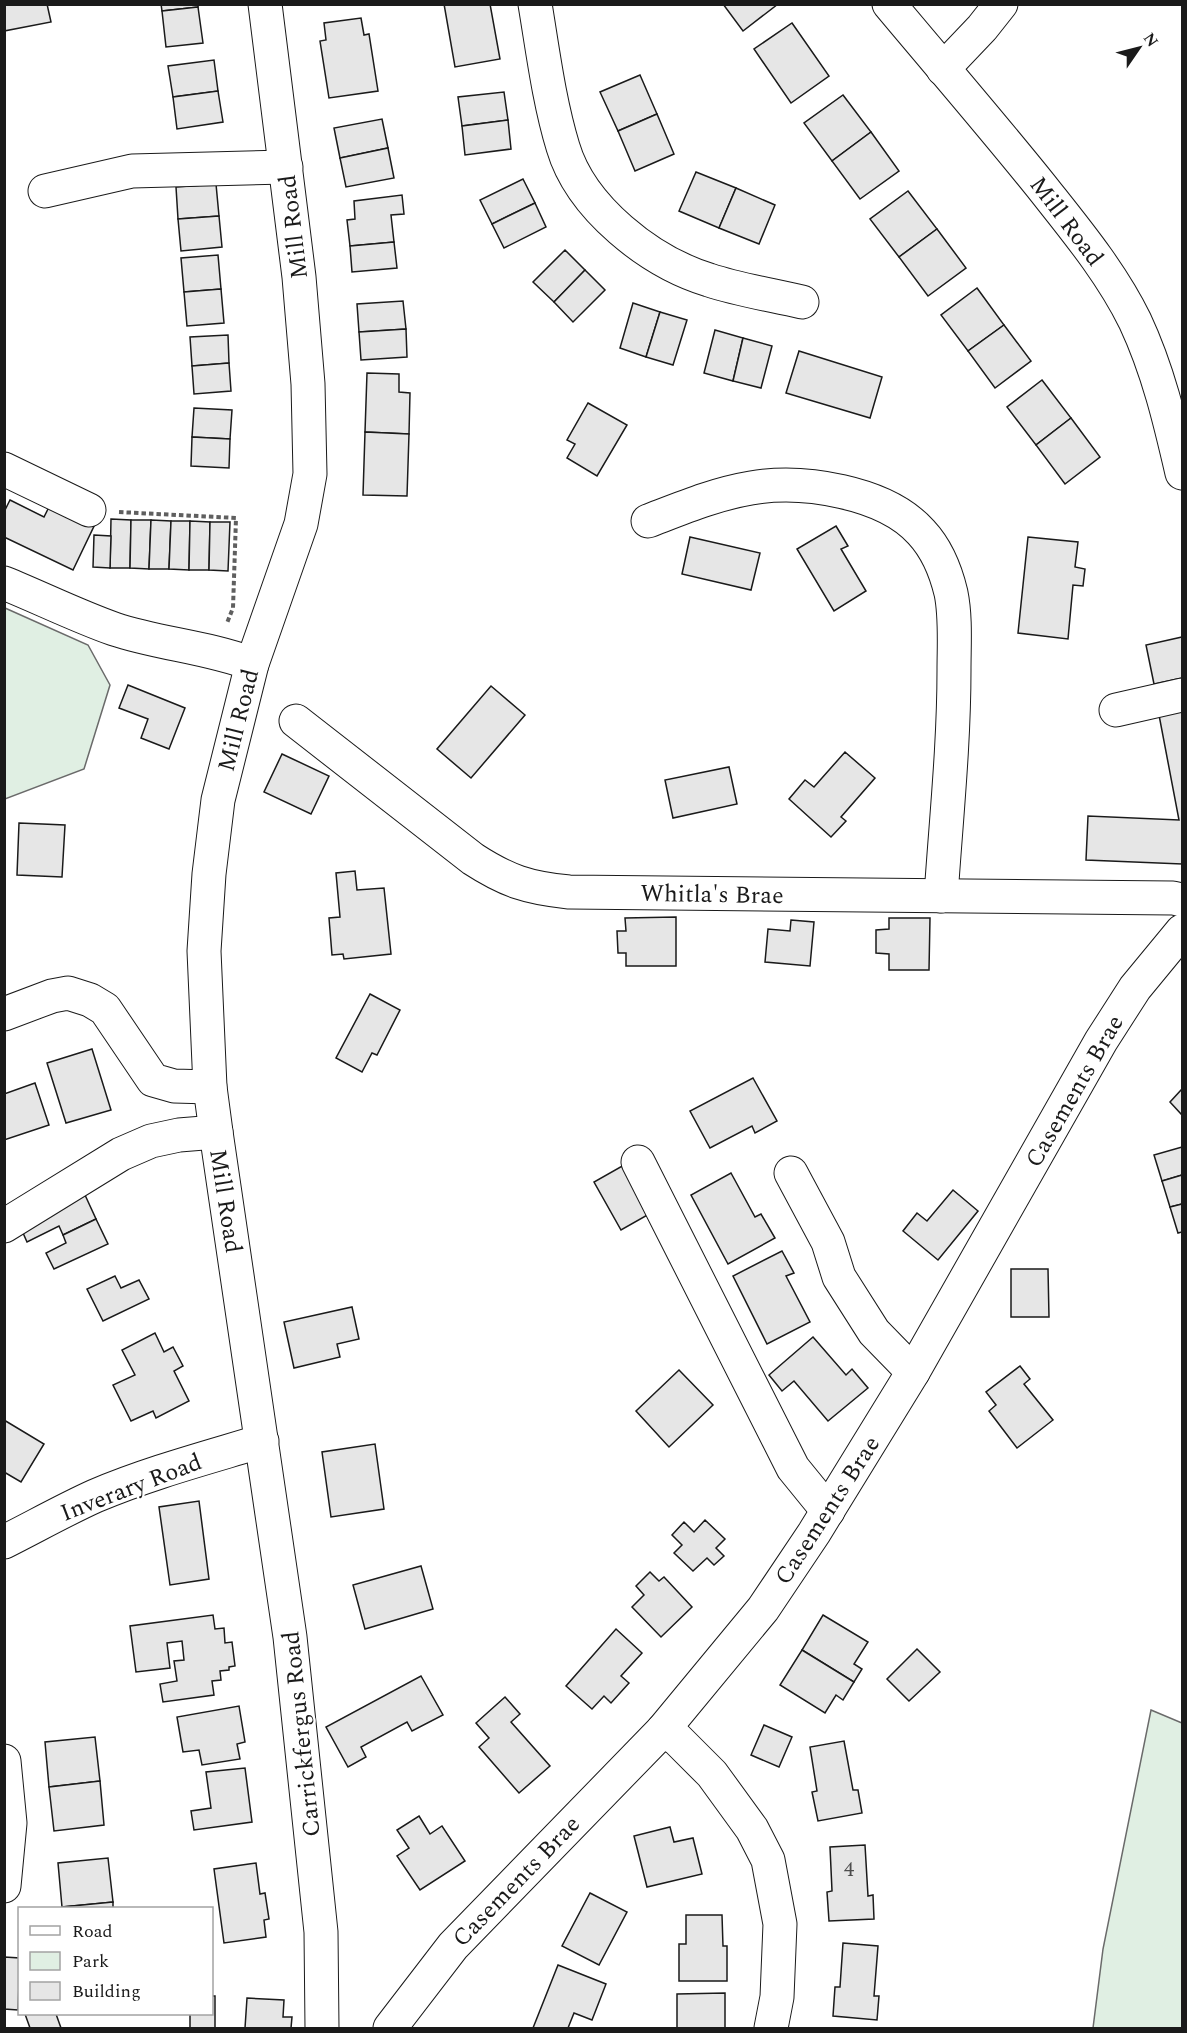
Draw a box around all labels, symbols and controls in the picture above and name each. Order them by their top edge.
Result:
north arrow [1109,18,1169,78]
text: N [1137,28,1164,52]
street label: Mill Road [1020,169,1112,274]
street label: Mill Road [270,173,318,281]
street label: Mill Road [209,665,269,775]
street label: Whitla's Brae [640,876,784,914]
street label: Casements Brae [1016,1008,1133,1175]
street label: Mill Road [199,1147,251,1256]
street label: Casements Brae [766,1429,890,1592]
street label: Inverary Road [55,1444,207,1531]
street label: Carrickfergus Road [273,1629,331,1839]
street label: Casements Brae [444,1808,589,1956]
house number: 4 [844,1854,855,1886]
legend [18,1907,213,2015]
text: Road [72,1918,113,1945]
text: Park [72,1948,109,1975]
text: Building [72,1978,141,2005]

